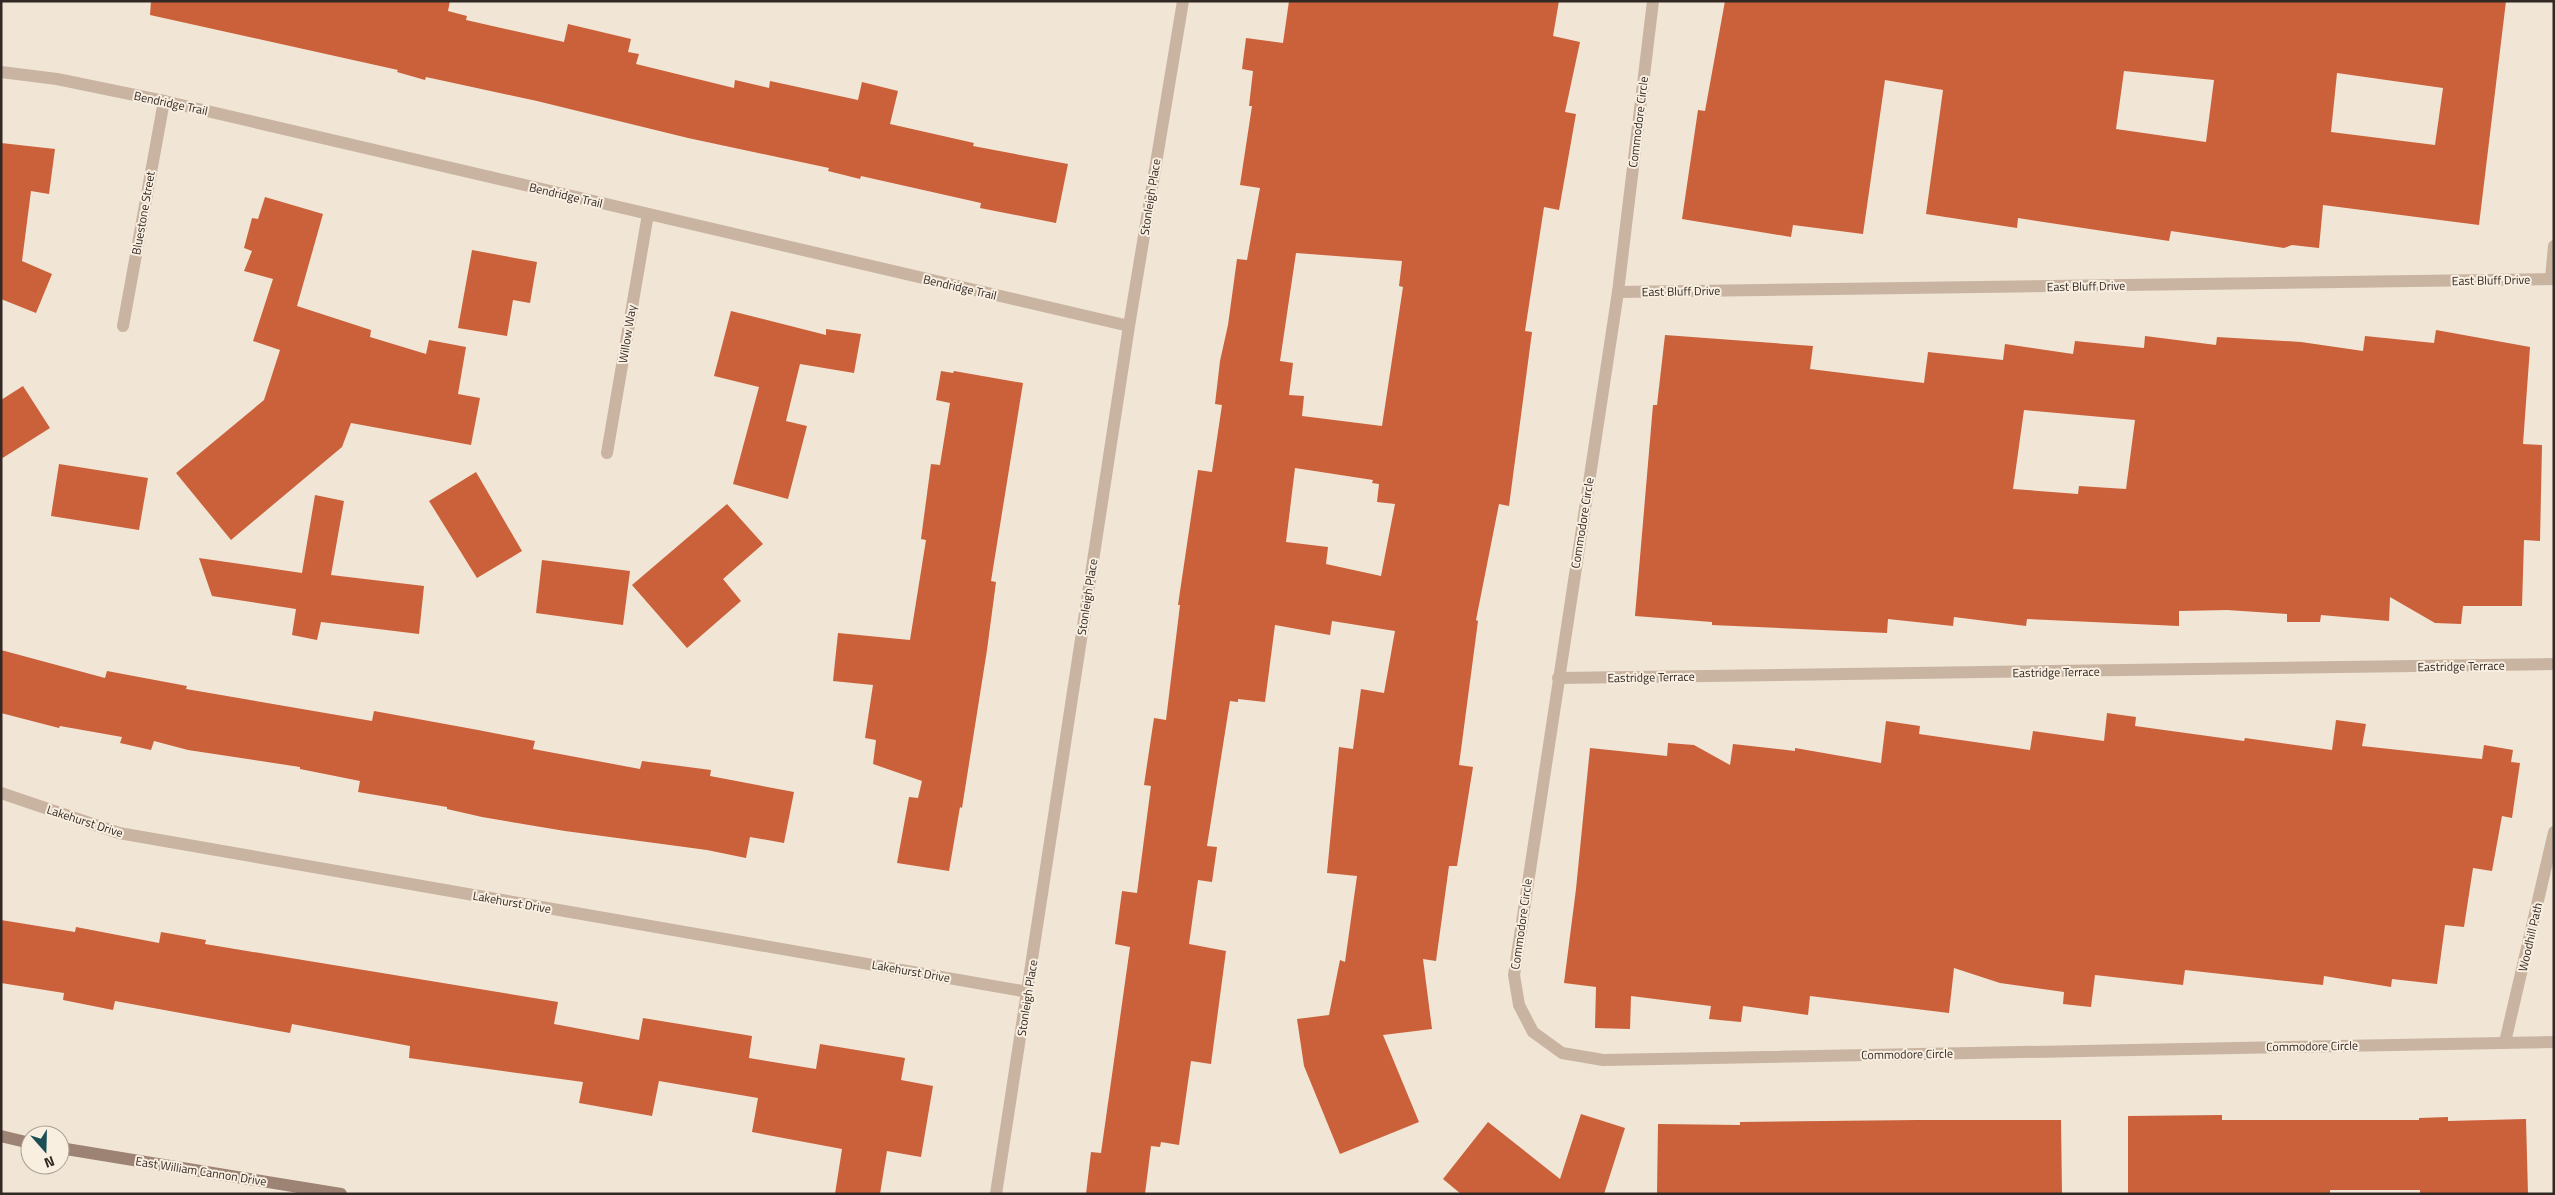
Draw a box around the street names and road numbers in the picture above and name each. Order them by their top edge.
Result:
street label: Commodore Circle [1623,75,1653,169]
street label: Bendridge Trail [132,86,210,120]
street label: Stonleigh Place [1135,157,1165,237]
street label: Bluestone Street [126,169,160,256]
street label: Bendridge Trail [527,177,605,213]
street label: Bendridge Trail [921,269,999,305]
street label: East Bluff Drive [2452,270,2530,290]
street label: East Bluff Drive [2047,276,2125,296]
street label: East Bluff Drive [1642,281,1720,301]
street label: Willow Way [613,303,641,365]
street label: Commodore Circle [1565,476,1599,570]
street label: Stonleigh Place [1072,557,1102,637]
street label: Eastridge Terrace [2417,656,2505,676]
street label: Eastridge Terrace [2012,662,2100,682]
street label: Eastridge Terrace [1607,667,1695,687]
street label: Lakehurst Drive [44,800,126,842]
street label: Commodore Circle [1505,877,1537,971]
street label: Lakehurst Drive [471,886,553,918]
street label: Woodhill Path [2513,901,2547,973]
street label: Lakehurst Drive [870,955,952,987]
street label: Stonleigh Place [1012,958,1042,1038]
street label: Commodore Circle [2266,1036,2358,1056]
street label: Commodore Circle [1861,1044,1953,1064]
street label: East William Cannon Drive [134,1151,268,1191]

